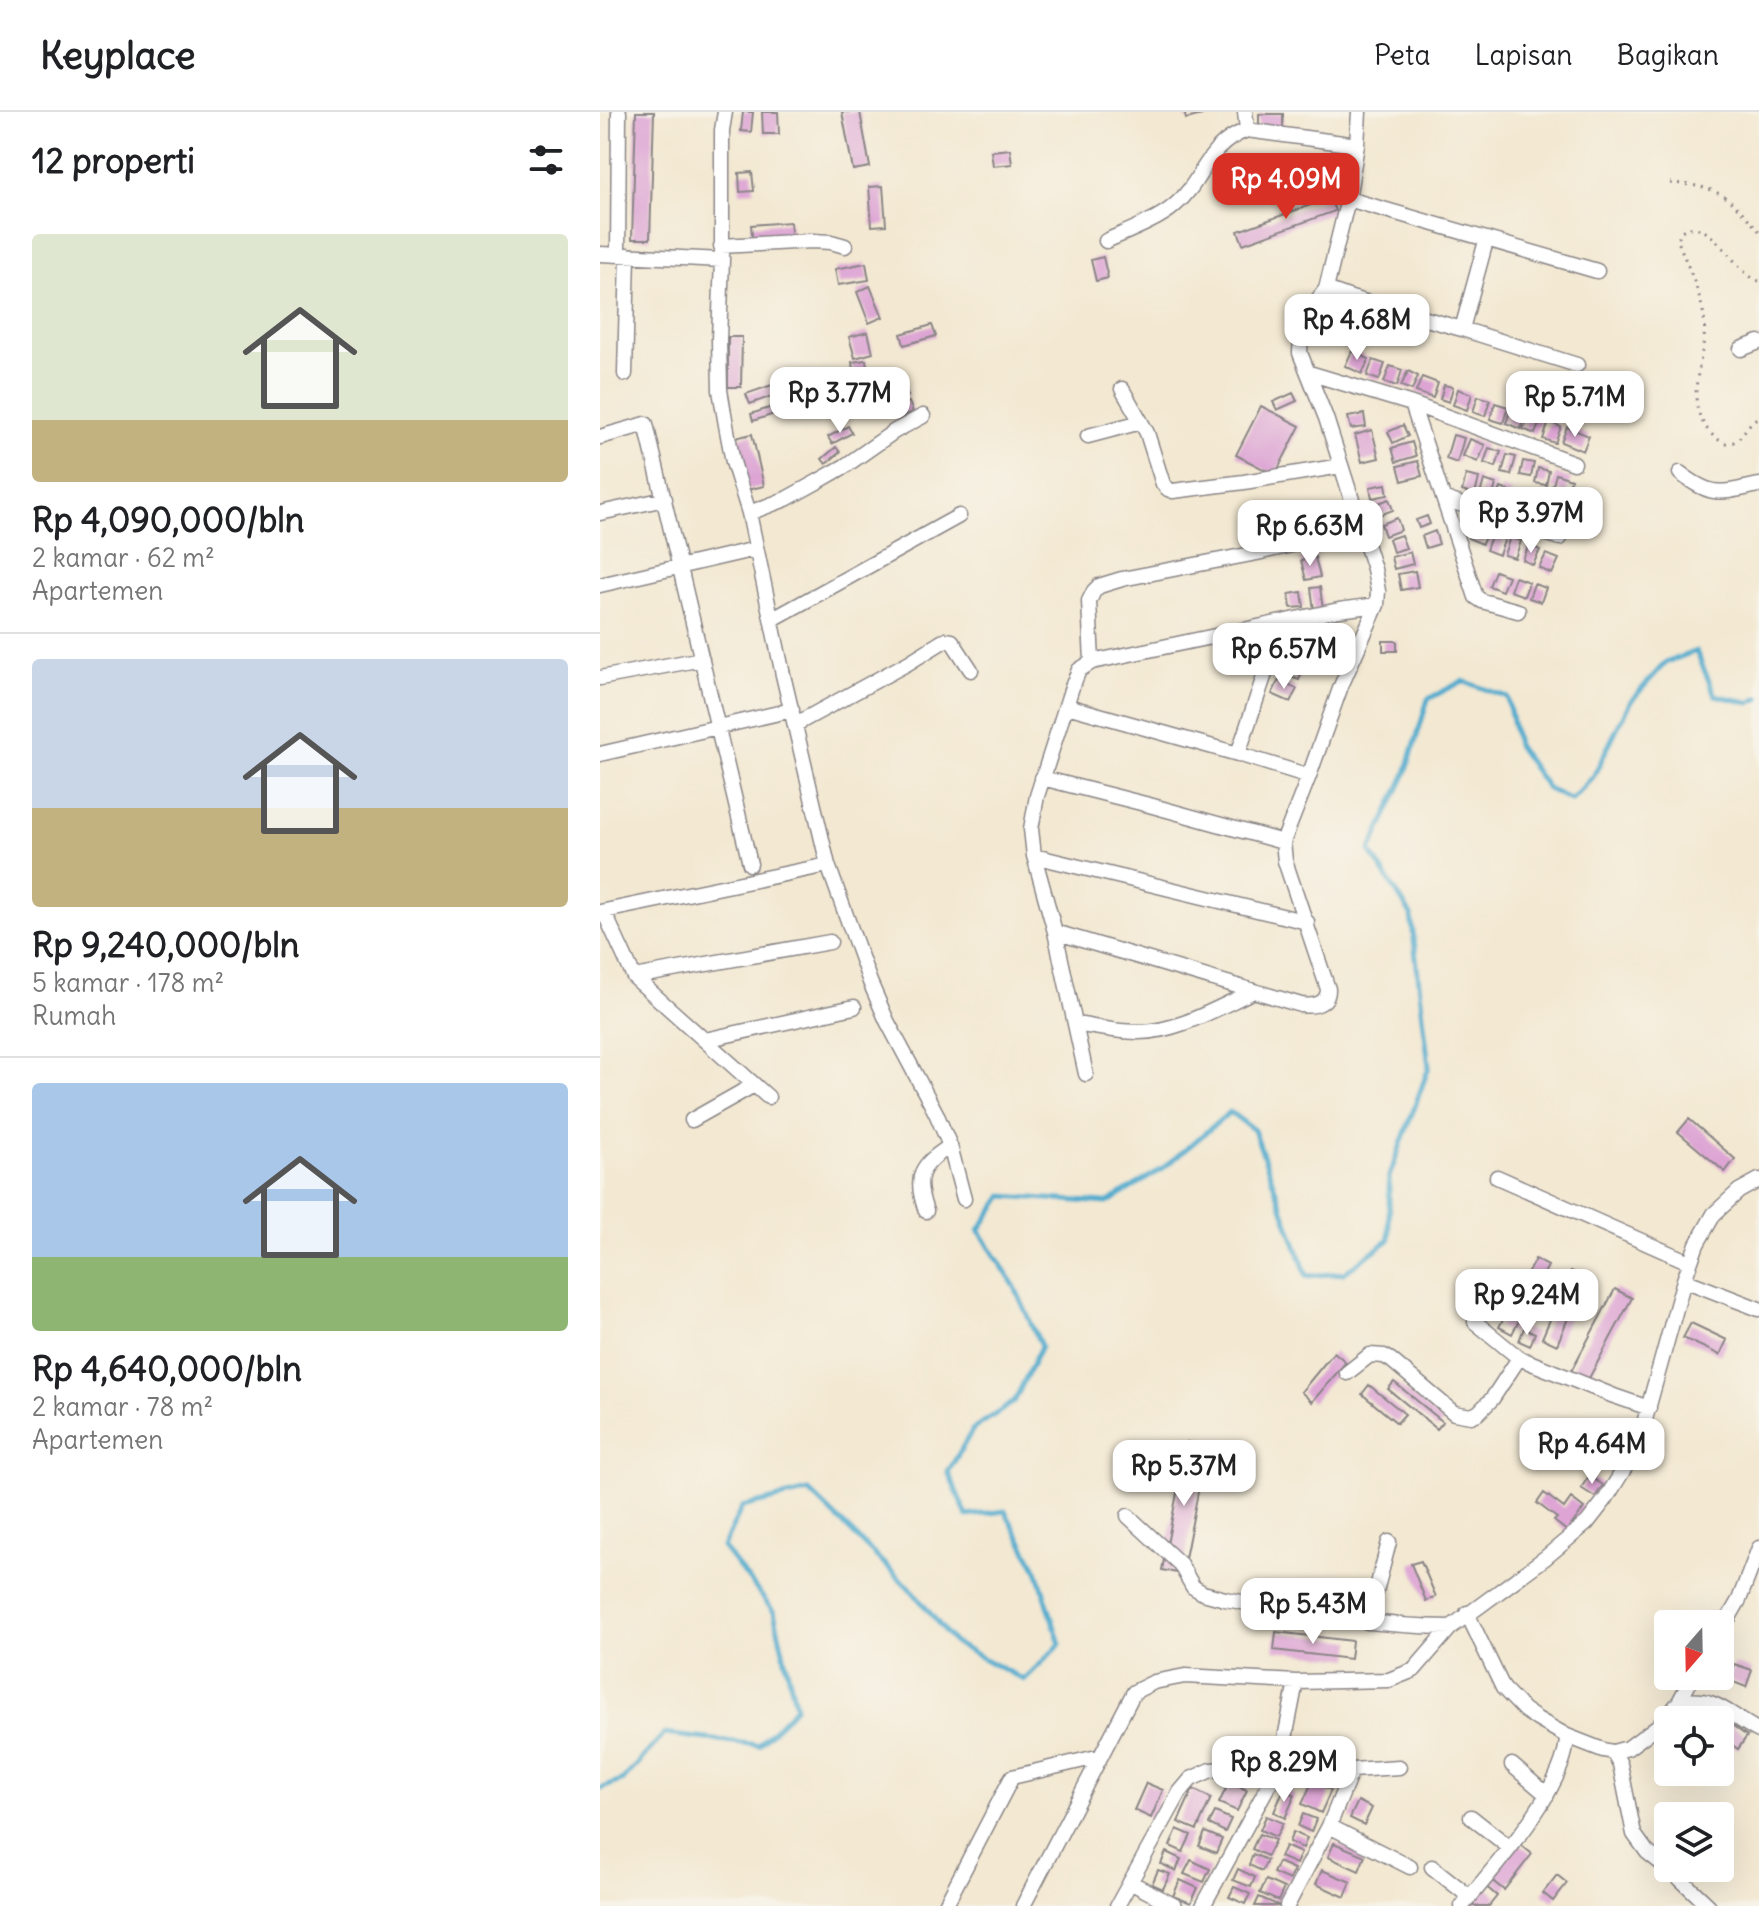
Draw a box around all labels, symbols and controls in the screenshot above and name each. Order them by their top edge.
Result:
text: Keyplace [40,32,195,79]
text: Peta [1374,37,1430,73]
text: Lapisan [1474,37,1573,73]
text: Bagikan [1617,37,1719,73]
icon: filters [524,138,568,182]
text: 12 properti [32,139,195,182]
pin: Rp 4.09M [1203,153,1369,221]
text: Rp 4.09M [1230,162,1342,195]
icon: home [228,286,372,430]
pin: Rp 4.68M [1274,294,1440,362]
text: Rp 4.68M [1302,303,1412,336]
pin: Rp 3.77M [757,367,923,435]
pin: Rp 5.71M [1492,371,1658,439]
text: Rp 3.77M [788,376,892,409]
text: Rp 5.71M [1524,380,1626,413]
pin: Rp 3.97M [1448,487,1614,555]
text: Rp 3.97M [1478,496,1584,529]
text: Rp 4,090,000/bln [32,498,304,541]
pin: Rp 6.63M [1227,500,1393,568]
text: Rp 6.63M [1256,509,1364,542]
text: 2 kamar · 62 m² [32,541,215,574]
text: Apartemen [32,574,163,607]
pin: Rp 6.57M [1201,623,1367,691]
text: Rp 6.57M [1231,632,1337,665]
icon: home [228,711,372,855]
text: Rp 9,240,000/bln [32,923,299,966]
text: 5 kamar · 178 m² [32,966,224,999]
text: Rumah [32,999,116,1032]
icon: home [228,1135,372,1279]
pin: Rp 9.24M [1444,1269,1610,1337]
text: Rp 9.24M [1473,1278,1581,1311]
text: Rp 4,640,000/bln [32,1347,302,1390]
text: 2 kamar · 78 m² [32,1390,213,1423]
pin: Rp 4.64M [1509,1418,1675,1486]
text: Apartemen [32,1423,163,1456]
text: Rp 4.64M [1537,1427,1647,1460]
pin: Rp 5.37M [1101,1440,1267,1508]
text: Rp 5.37M [1131,1449,1237,1482]
pin: Rp 5.43M [1230,1578,1396,1646]
text: Rp 5.43M [1259,1587,1367,1620]
north arrow [1654,1610,1734,1690]
map controls [1654,1610,1734,1882]
button: locate [1654,1706,1734,1786]
pin: Rp 8.29M [1201,1736,1367,1804]
text: Rp 8.29M [1230,1745,1338,1778]
button: layers [1654,1802,1734,1882]

